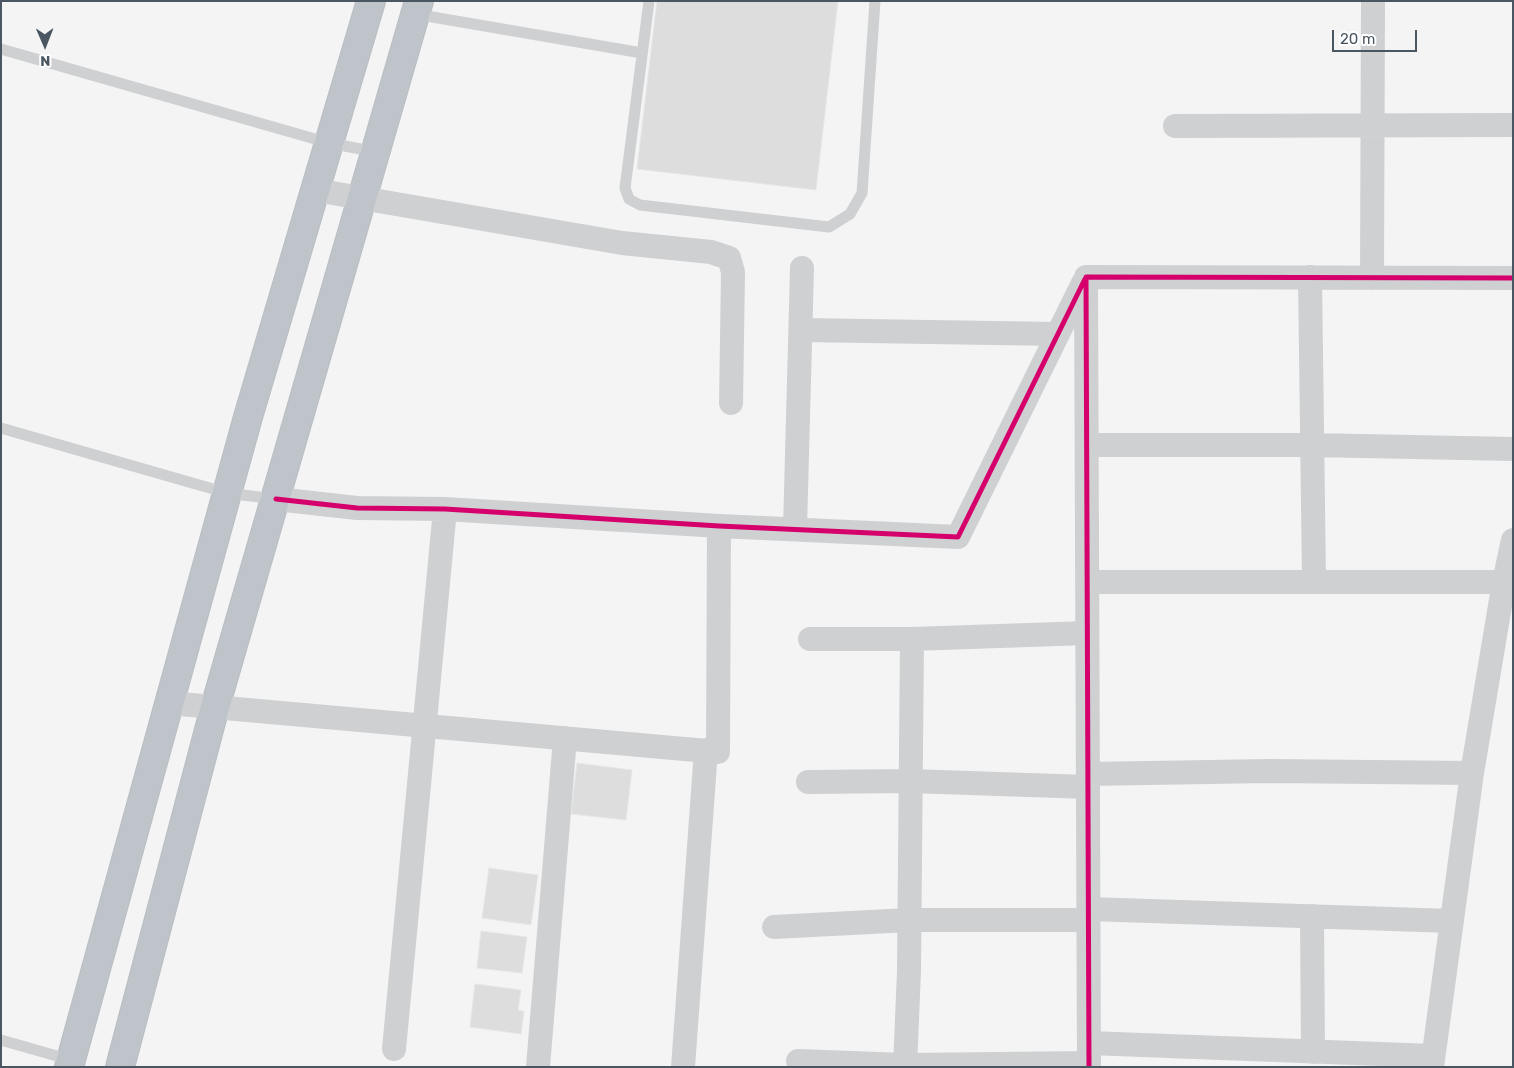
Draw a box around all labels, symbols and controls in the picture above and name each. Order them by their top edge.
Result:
north arrow [20,20,70,70]
scale bar [1334,20,1419,52]
text: 20 m [1340,30,1375,48]
text: N [40,52,50,69]

